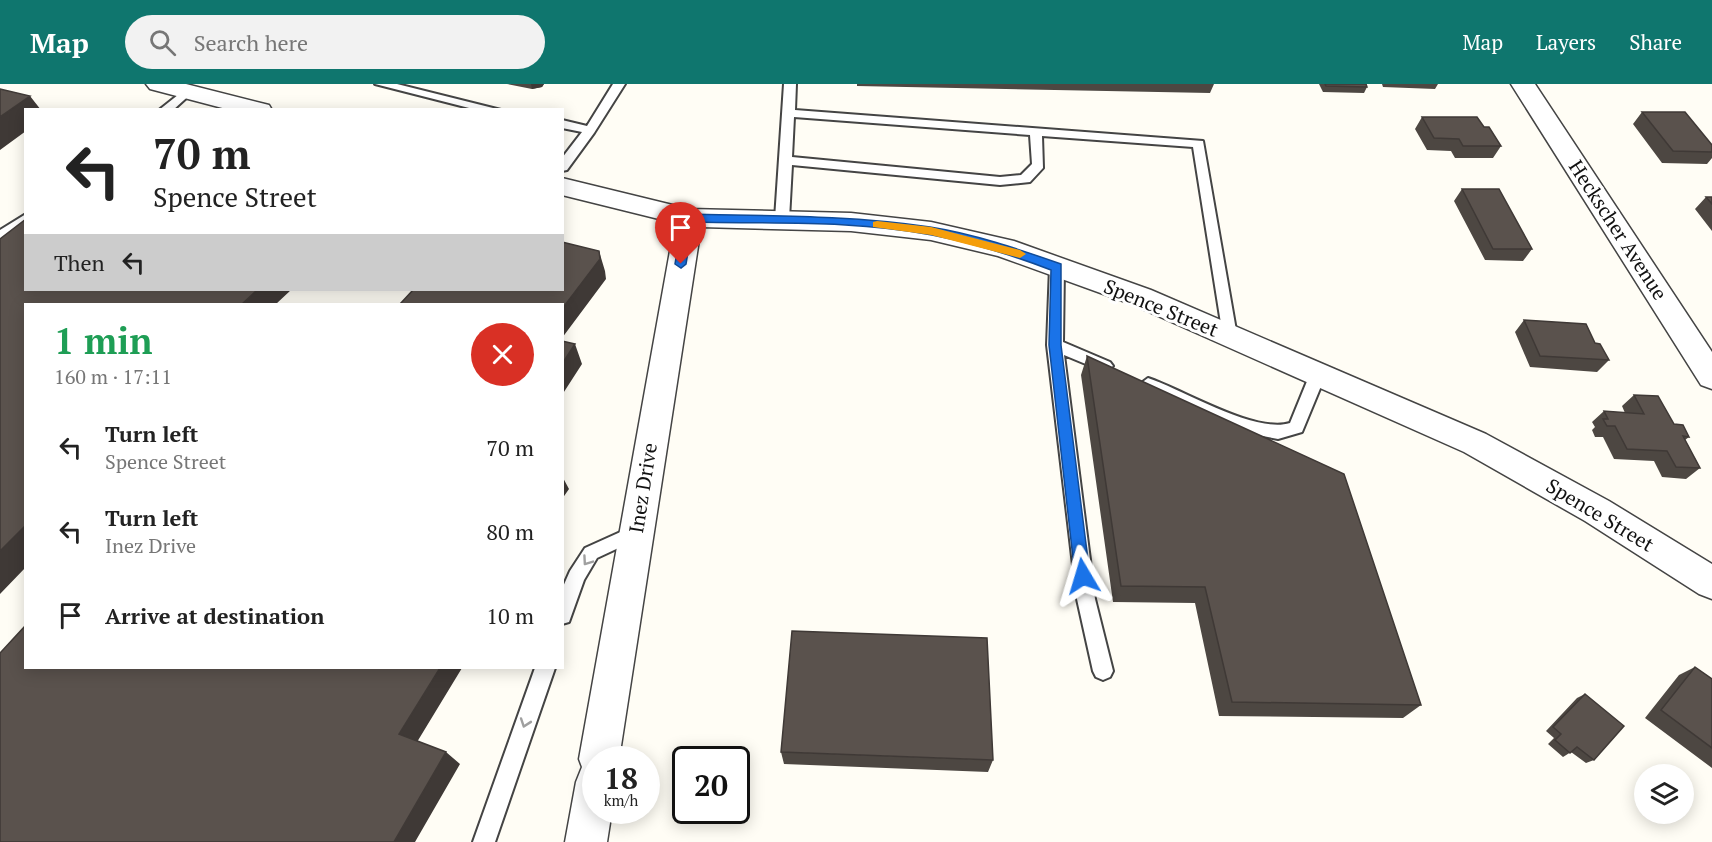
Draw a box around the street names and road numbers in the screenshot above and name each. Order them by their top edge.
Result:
street label: Heckscher Avenue [1563,155,1674,305]
street label: Spence Street [1100,272,1223,343]
street label: Inez Drive [622,441,663,535]
street label: Spence Street [1541,472,1660,558]

